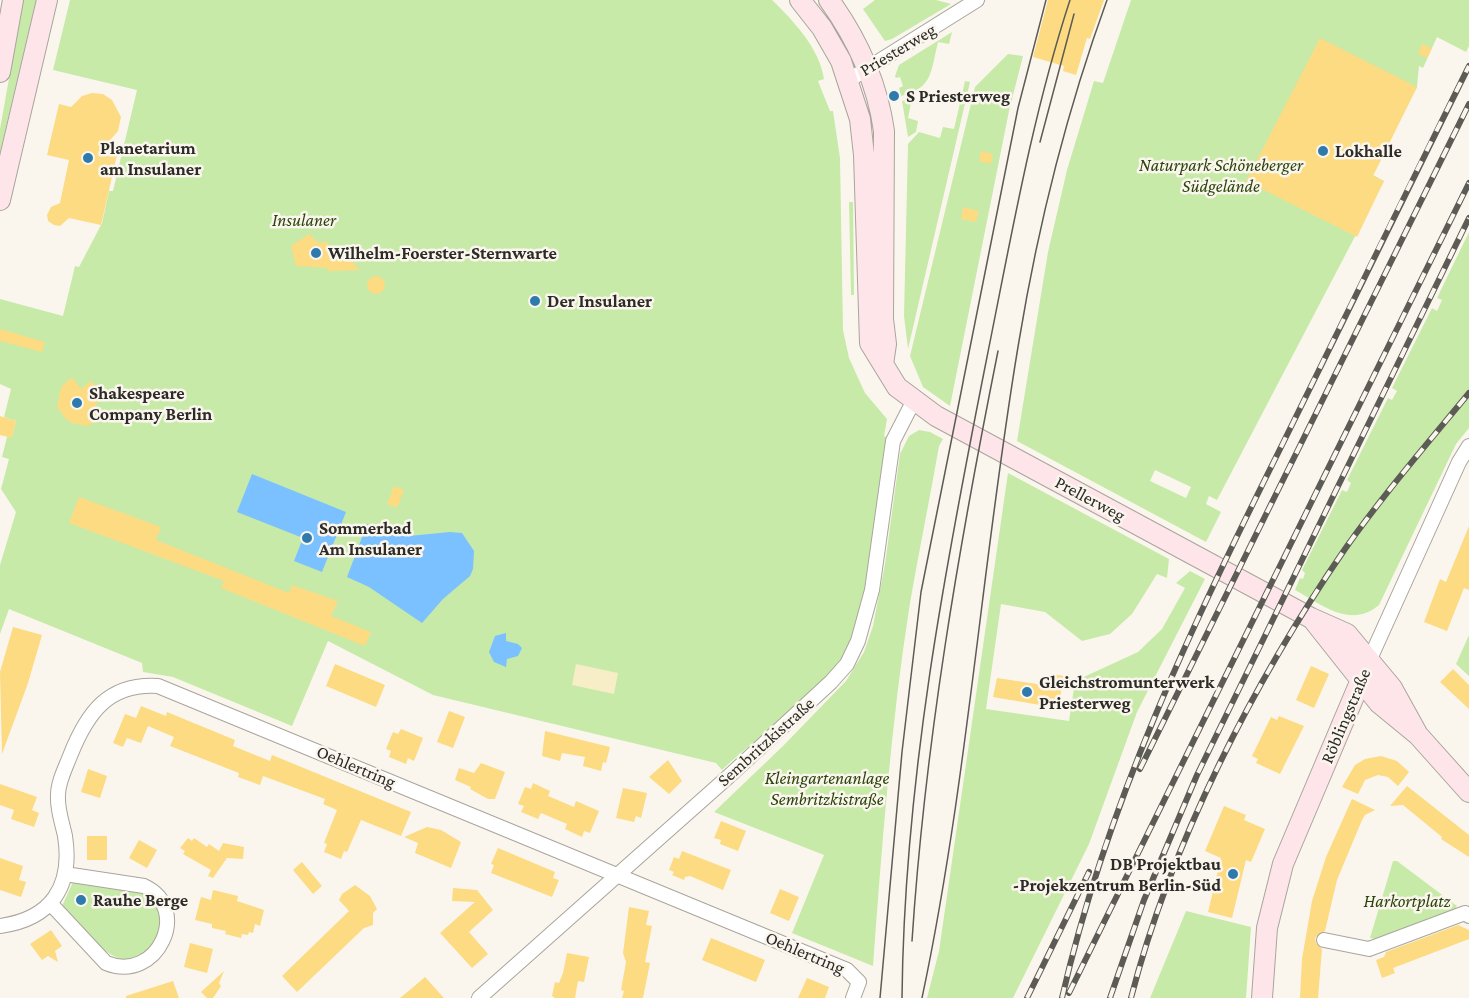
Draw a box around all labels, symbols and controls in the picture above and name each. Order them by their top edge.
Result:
street label: Priesterweg [856,19,940,81]
place label: S Priesterweg [906,85,1010,107]
marker: S Priesterweg [887,89,901,103]
place label: Planetarium am Insulaner [100,137,201,180]
place label: Lokhalle [1335,140,1402,162]
marker: Lokhalle [1316,144,1330,158]
marker: Planetarium am Insulaner [81,151,95,165]
park label: Naturpark Schöneberger Südgelände [1139,154,1303,196]
park label: Insulaner [272,209,336,231]
place label: Wilhelm-Foerster-Sternwarte [328,242,557,264]
marker: Wilhelm-Foerster-Sternwarte [309,246,323,260]
place label: Der Insulaner [547,290,652,312]
marker: Der Insulaner [528,294,542,308]
place label: Shakespeare Company Berlin [89,382,212,424]
marker: Shakespeare Company Berlin [70,396,84,410]
street label: Prellerweg [1051,472,1129,526]
place label: Sommerbad Am Insulaner [319,517,422,560]
marker: Sommerbad Am Insulaner [300,531,314,545]
street label: Röblingstraße [1316,665,1376,767]
place label: Gleichstromunterwerk Priesterweg [1039,671,1215,714]
marker: Gleichstromunterwerk Priesterweg [1020,685,1034,699]
street label: Sembritzkistraße [713,693,819,791]
street label: Oehlertring [313,741,399,793]
park label: Kleingartenanlage Sembritzkistraße [765,767,889,810]
place label: DB Projektbau -Projekzentrum Berlin-Süd [1013,853,1221,896]
marker: DB Projektbau -Projekzentrum Berlin-Süd [1226,867,1240,881]
place label: Rauhe Berge [93,889,188,911]
park label: Harkortplatz [1363,890,1451,912]
marker: Rauhe Berge [74,893,88,907]
street label: Oehlertring [762,927,848,979]

